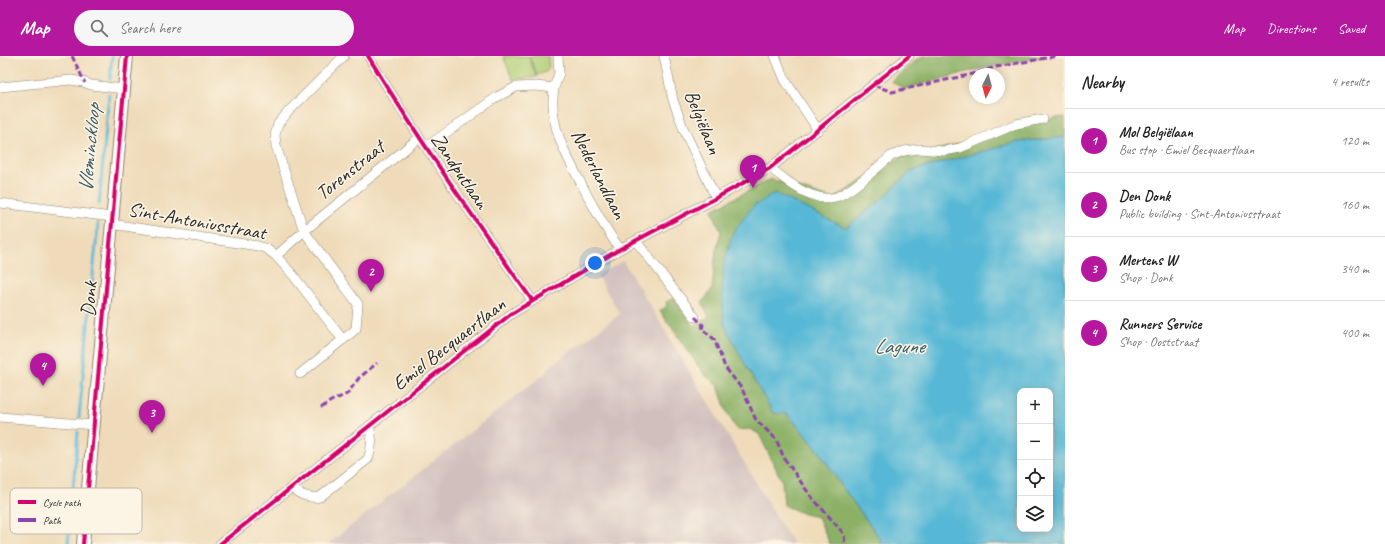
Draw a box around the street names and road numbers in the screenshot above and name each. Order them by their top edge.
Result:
street label: Belgiëlaan [679,86,728,159]
street label: Nederlandlaan [566,125,633,224]
street label: Zandputlaan [425,128,495,215]
street label: Torenstraat [311,133,392,205]
street label: Sint-Antoniusstraat [126,197,270,246]
street label: Donk [75,279,103,318]
street label: Emiel Becquaertlaan [387,291,511,396]

